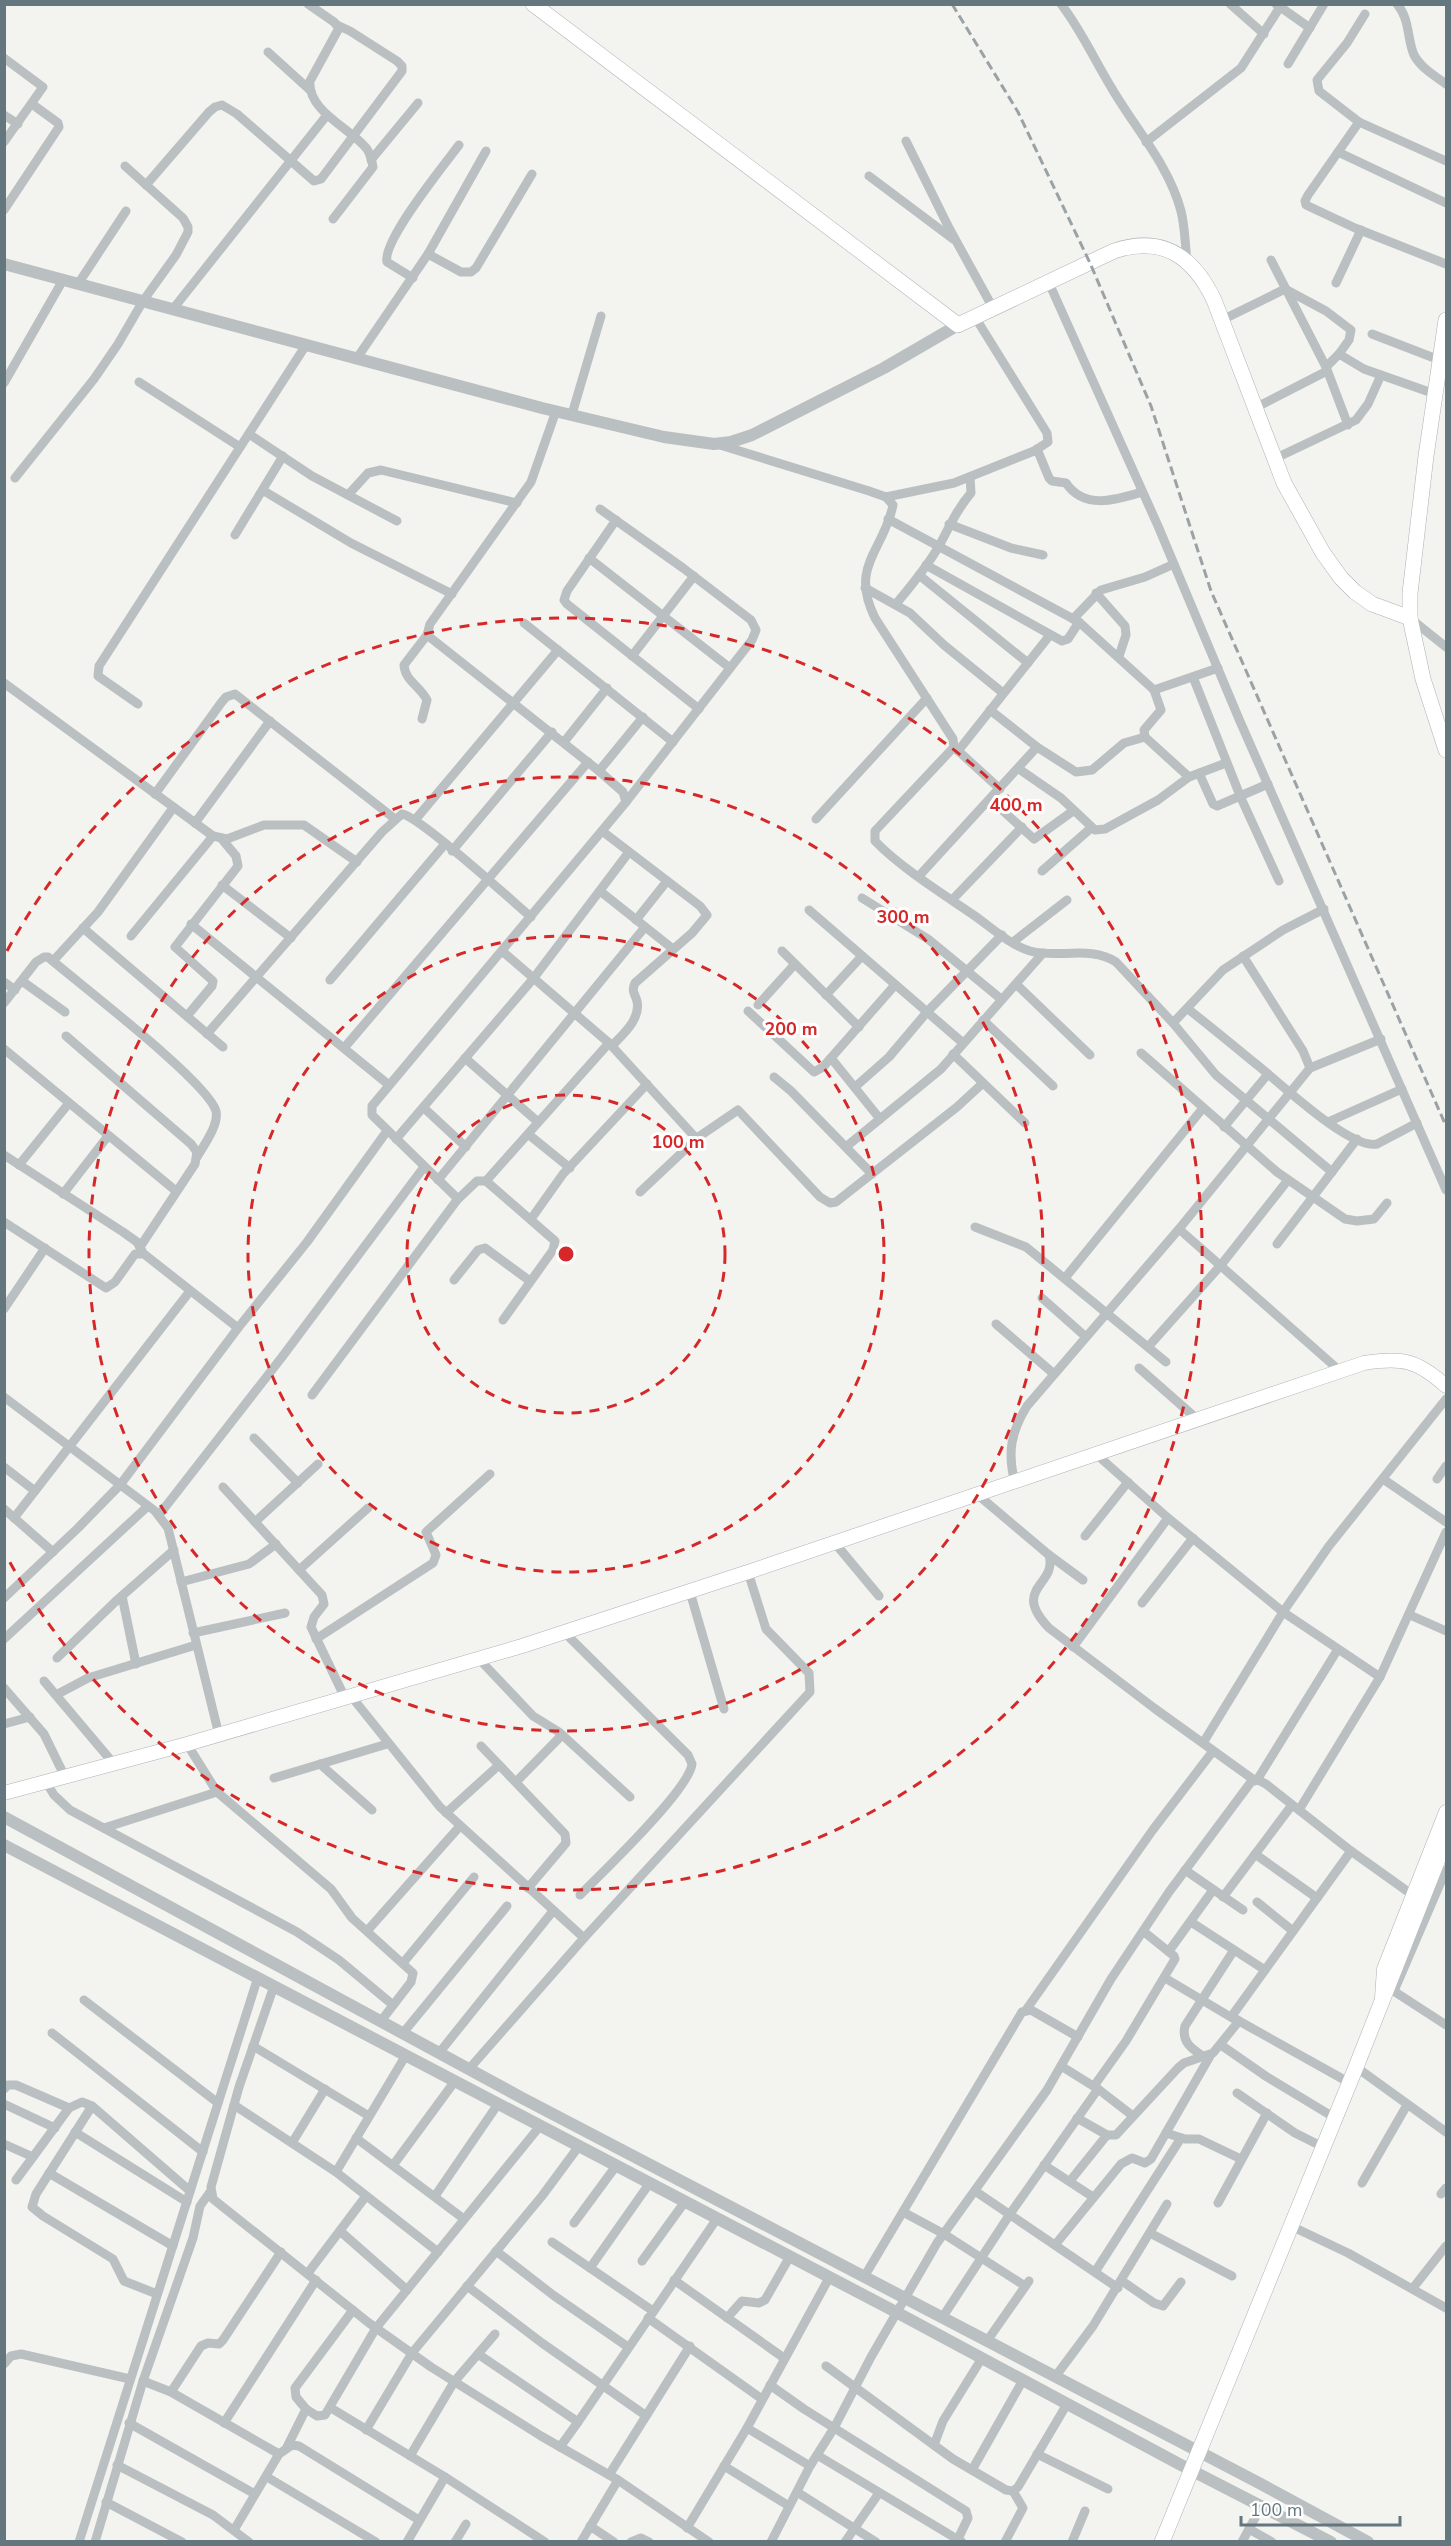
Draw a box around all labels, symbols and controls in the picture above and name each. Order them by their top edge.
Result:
text: 400 m [989,793,1043,817]
text: 300 m [876,905,930,929]
text: 200 m [764,1017,818,1041]
text: 100 m [651,1130,705,1154]
centre of rings [556,1244,576,1264]
scale bar [1241,2489,1400,2527]
text: 100 m [1250,2498,1302,2522]

